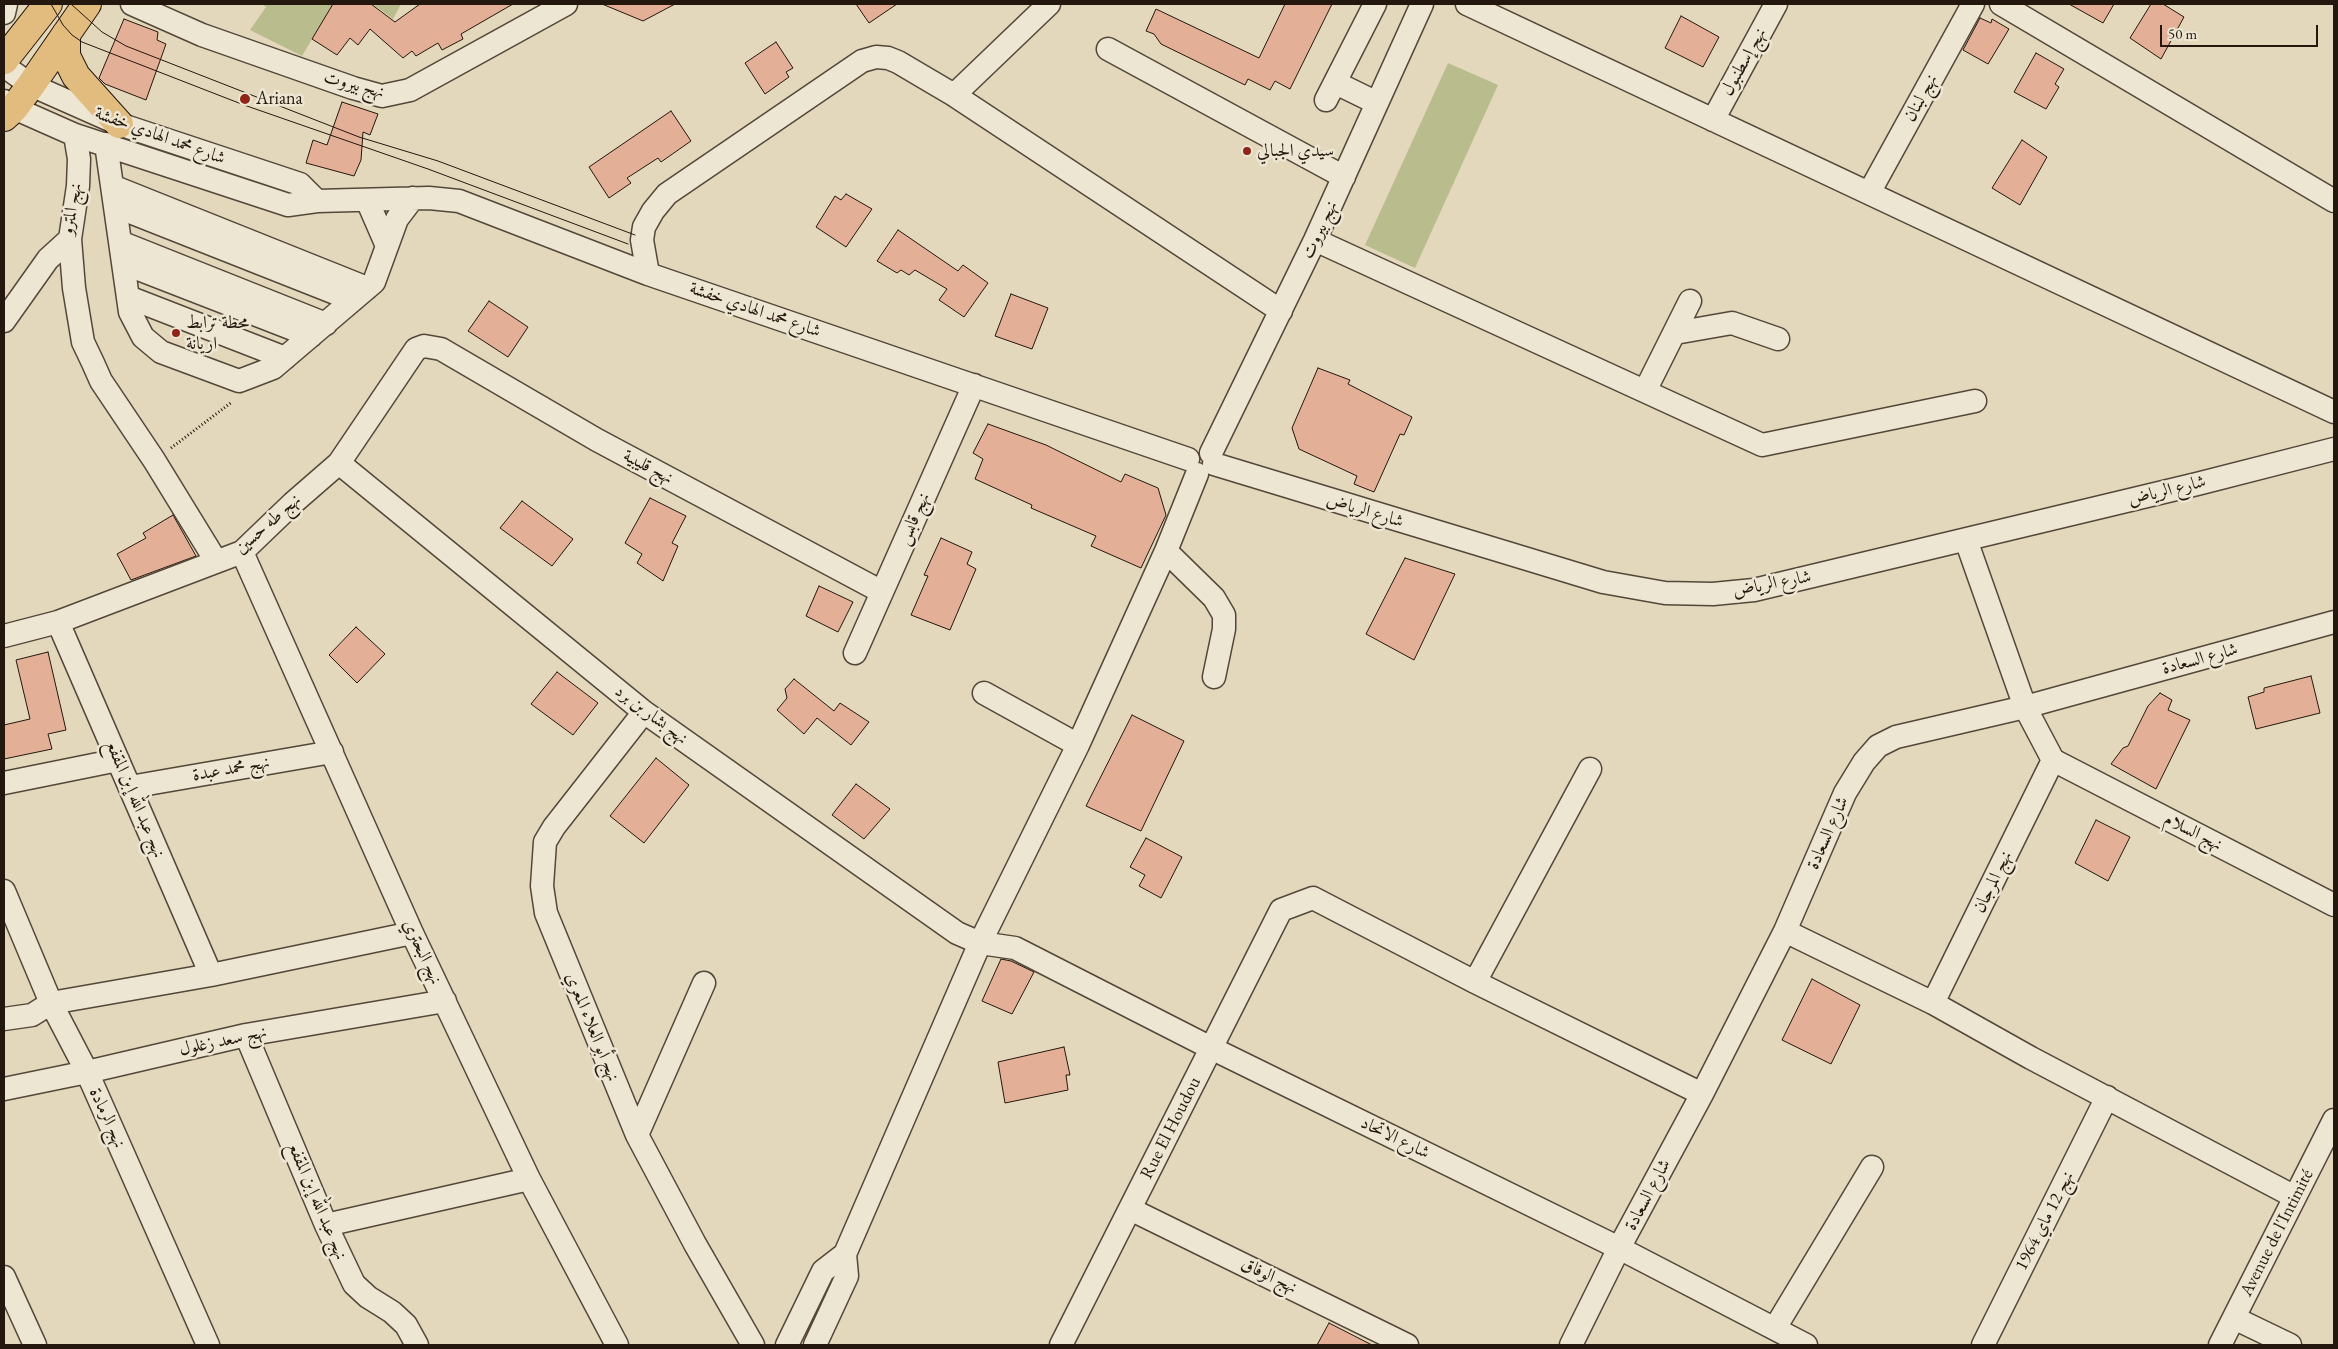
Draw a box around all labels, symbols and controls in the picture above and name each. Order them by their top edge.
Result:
scale bar [2163,15,2320,47]
street label: نهج إسطنبول [1716,24,1772,100]
text: 50 m [2168,24,2197,43]
street label: نهج بيروت [321,67,387,103]
street label: نهج لبنان [1899,70,1943,126]
place label: Ariana [256,88,303,110]
marker: Ariana [238,92,252,106]
street label: شارع محمد الهادي خفشة [92,102,228,170]
place label: سيدي الجبالي [1257,140,1334,162]
marker: سيدي الجبالي [1241,145,1253,157]
street label: نهج المترو [57,182,87,236]
street label: نهج بيروت [1297,197,1343,263]
street label: شارع محمد الهادي خفشة [686,277,824,343]
place label: محطة ترابط اريانة [186,312,249,354]
marker: محطة ترابط اريانة [170,327,182,339]
street label: نهج قليبية [619,445,677,489]
street label: شارع الرياض [2126,471,2208,511]
street label: نهج طه حسين [230,489,306,559]
street label: نهج قابس [893,489,935,549]
street label: شارع الرياض [1324,489,1406,533]
street label: شارع الرياض [1731,566,1813,602]
street label: شارع السعادة [2160,639,2240,679]
street label: نهج بشار بن برد [610,680,692,750]
street label: نهج عبد الله إبن المقفع [100,737,170,861]
street label: نهج محمد عبدة [191,752,271,786]
street label: شارع السعادة [1802,793,1854,873]
street label: نهج السلام [2160,808,2226,856]
street label: نهج المرجان [1969,847,2017,917]
street label: نهج البحتري [398,916,446,988]
street label: نهج أبو العلاء المعري [560,969,624,1085]
street label: نهج سعد زغلول [177,1021,269,1061]
street label: Rue El Houdou [1136,1073,1206,1183]
street label: نهج الرمادة [84,1085,130,1151]
street label: شارع الاتحاد [1357,1112,1433,1164]
street label: نهج عبد الله إبن المقفع [282,1139,352,1263]
street label: شارع السعادة [1620,1156,1676,1234]
street label: Avenue de l'Intimité [2236,1166,2318,1300]
street label: نهج 12 ماي 1964 [2011,1168,2079,1274]
street label: نهج الوفاق [1237,1253,1301,1299]

